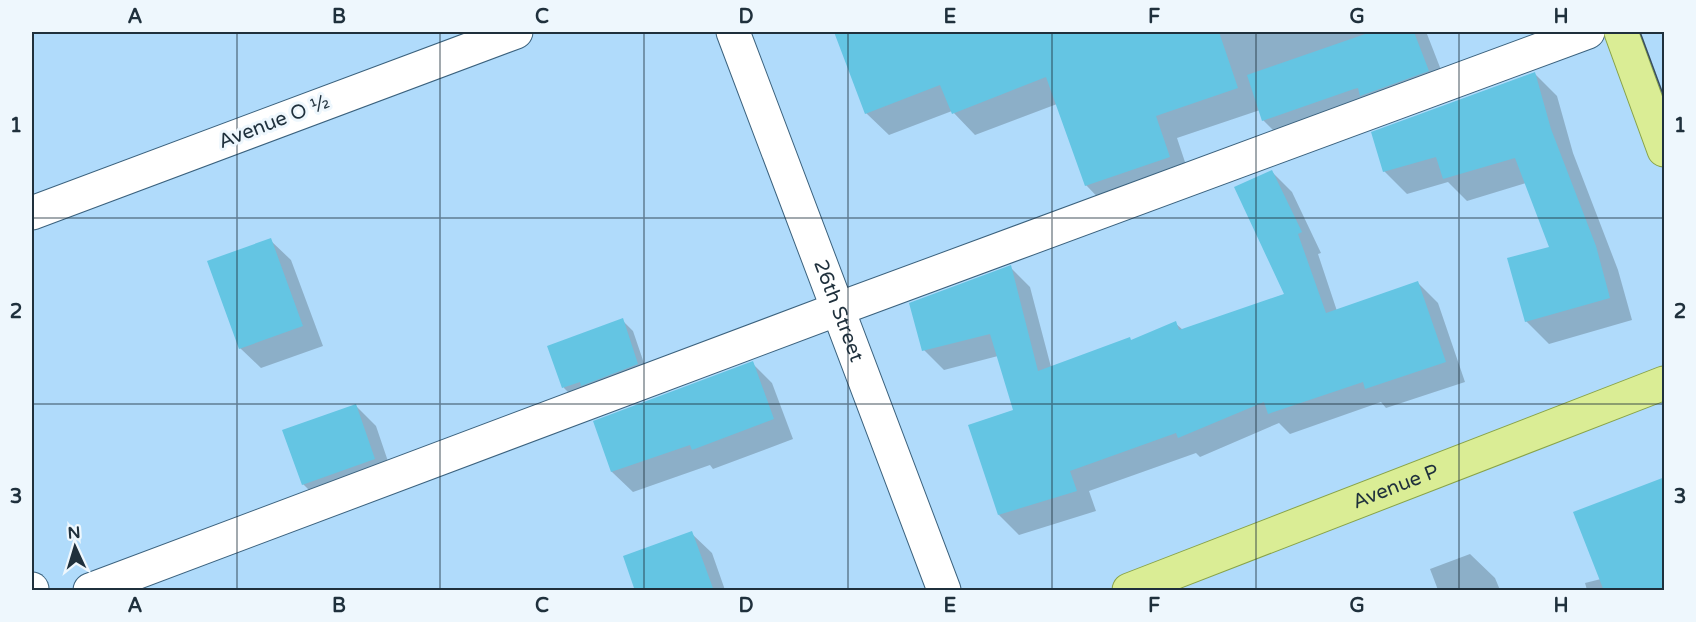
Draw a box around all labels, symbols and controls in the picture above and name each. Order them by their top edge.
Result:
text: A [128,5,143,29]
text: B [332,5,346,29]
text: C [535,5,549,29]
text: D [738,5,754,29]
text: E [944,5,957,29]
text: F [1148,5,1160,29]
text: G [1349,5,1365,29]
text: H [1553,5,1569,29]
street label: Avenue O ½ [215,90,333,154]
text: 1 [10,114,22,138]
text: 1 [1674,114,1686,138]
street label: 26th Street [808,256,869,366]
text: 2 [10,300,22,324]
text: 2 [1674,300,1686,324]
street label: Avenue P [1349,459,1442,514]
text: 3 [10,485,22,509]
text: 3 [1674,485,1686,509]
north arrow [45,517,105,577]
text: N [67,523,81,543]
text: A [128,594,143,618]
text: B [332,594,346,618]
text: C [535,594,549,618]
text: D [738,594,754,618]
text: E [944,594,957,618]
text: F [1148,594,1160,618]
text: G [1349,594,1365,618]
text: H [1553,594,1569,618]

